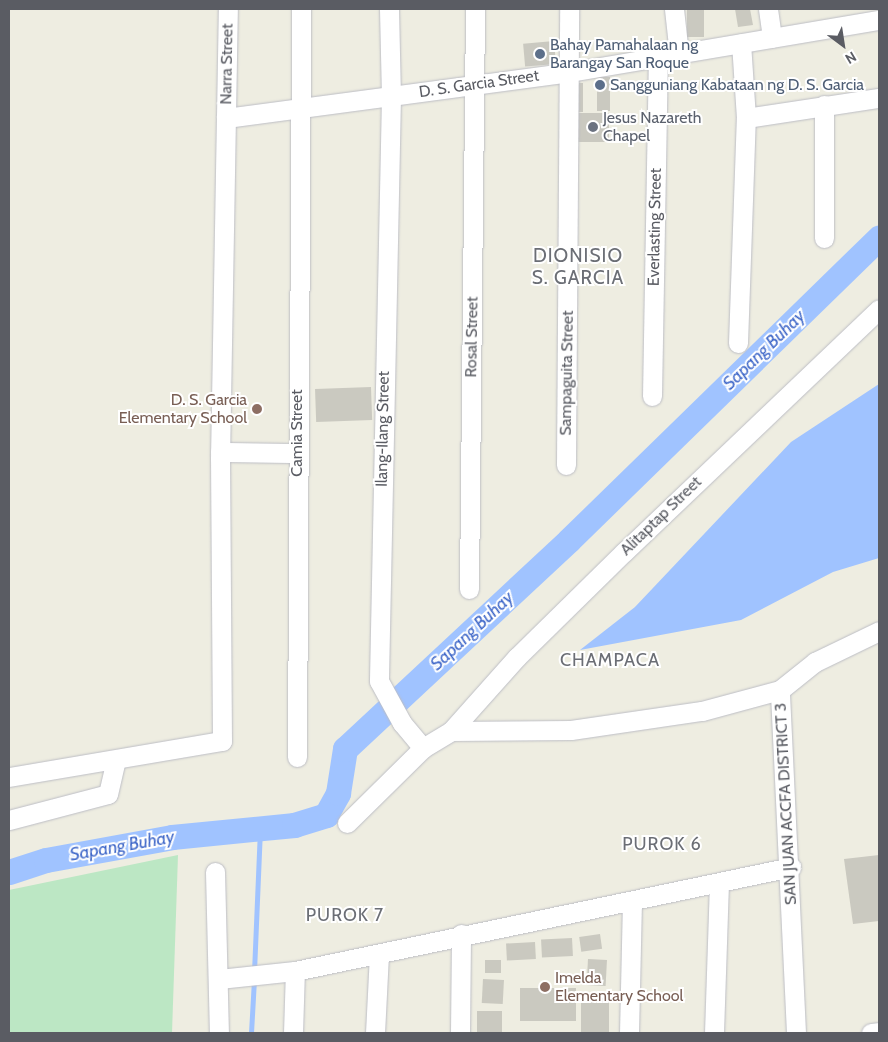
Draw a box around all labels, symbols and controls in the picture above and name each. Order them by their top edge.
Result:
north arrow [818,20,868,70]
street label: Narra Street [217,23,237,105]
place label: Bahay Pamahalaan ng Barangay San Roque [550,35,698,73]
marker: Bahay Pamahalaan ng Barangay San Roque [534,48,546,60]
text: N [842,48,860,68]
street label: D. S. Garcia Street [418,66,540,102]
place label: Sangguniang Kabataan ng D. S. Garcia [610,75,864,95]
marker: Sangguniang Kabataan ng D. S. Garcia [594,79,606,91]
place label: Jesus Nazareth Chapel [603,108,701,146]
marker: Jesus Nazareth Chapel [587,121,599,133]
street label: Everlasting Street [644,168,666,286]
district label: DIONISIO S. GARCIA [531,245,625,289]
street label: Rosal Street [462,296,482,378]
water label: Sapang Buhay [719,306,809,394]
street label: Sampaguita Street [556,310,578,436]
street label: Ilang-Ilang Street [372,371,394,487]
street label: Camia Street [287,389,307,477]
place label: D. S. Garcia Elementary School [119,390,247,428]
marker: D. S. Garcia Elementary School [251,403,263,415]
street label: Alitaptap Street [616,472,706,560]
water label: Sapang Buhay [426,587,518,675]
district label: CHAMPACA [559,649,661,671]
street label: SAN JUAN ACCFA DISTRICT 3 [771,702,801,906]
water label: Sapang Buhay [68,826,176,866]
district label: PUROK 6 [621,833,703,855]
district label: PUROK 7 [305,904,385,926]
place label: Imelda Elementary School [555,968,683,1006]
marker: Imelda Elementary School [539,981,551,993]

